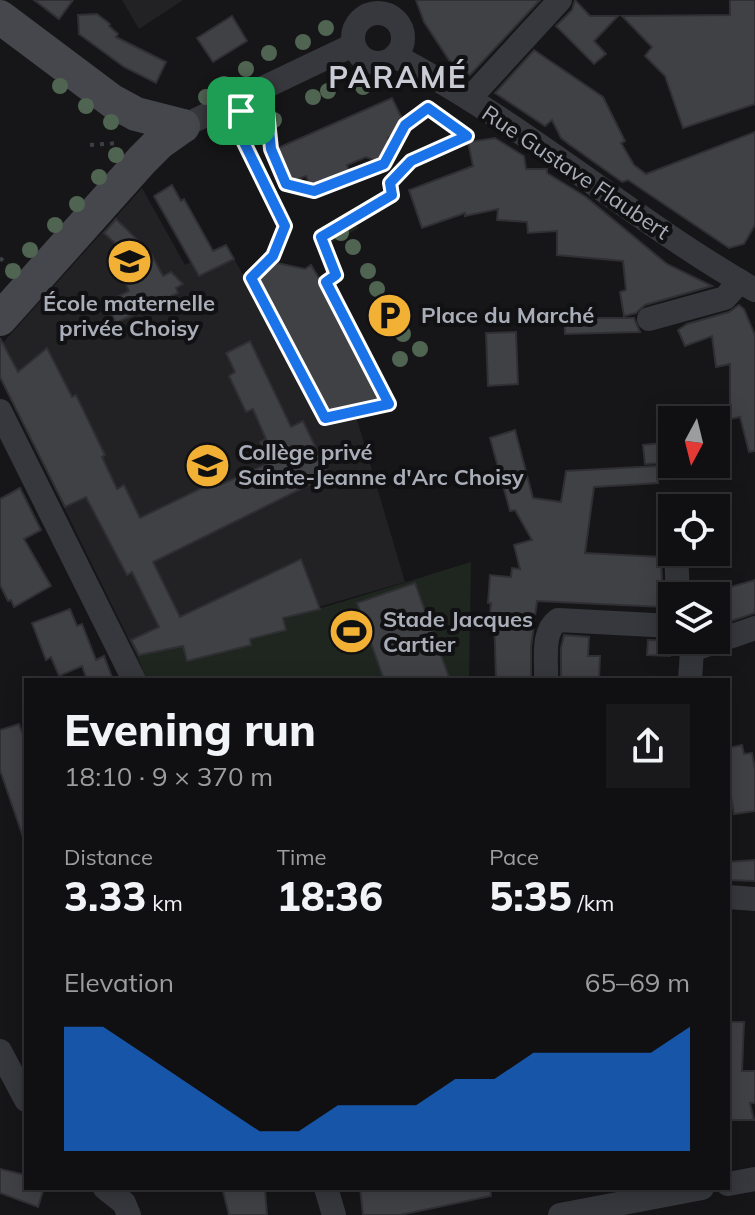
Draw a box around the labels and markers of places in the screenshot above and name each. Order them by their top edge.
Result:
pin [207,77,275,145]
school or university icon: École maternelle privée Choisy [105,238,153,286]
place label: École maternelle privée Choisy [43,289,215,342]
parking icon: Place du Marché [366,291,414,339]
place label: Place du Marché [421,301,594,329]
place label: Collège privé Sainte-Jeanne d'Arc Choisy [238,438,524,491]
school or university icon: Collège privé Sainte-Jeanne d'Arc Choisy [183,441,231,489]
place label: Stade Jacques Cartier [383,605,533,658]
sports icon: Stade Jacques Cartier [328,608,376,656]

